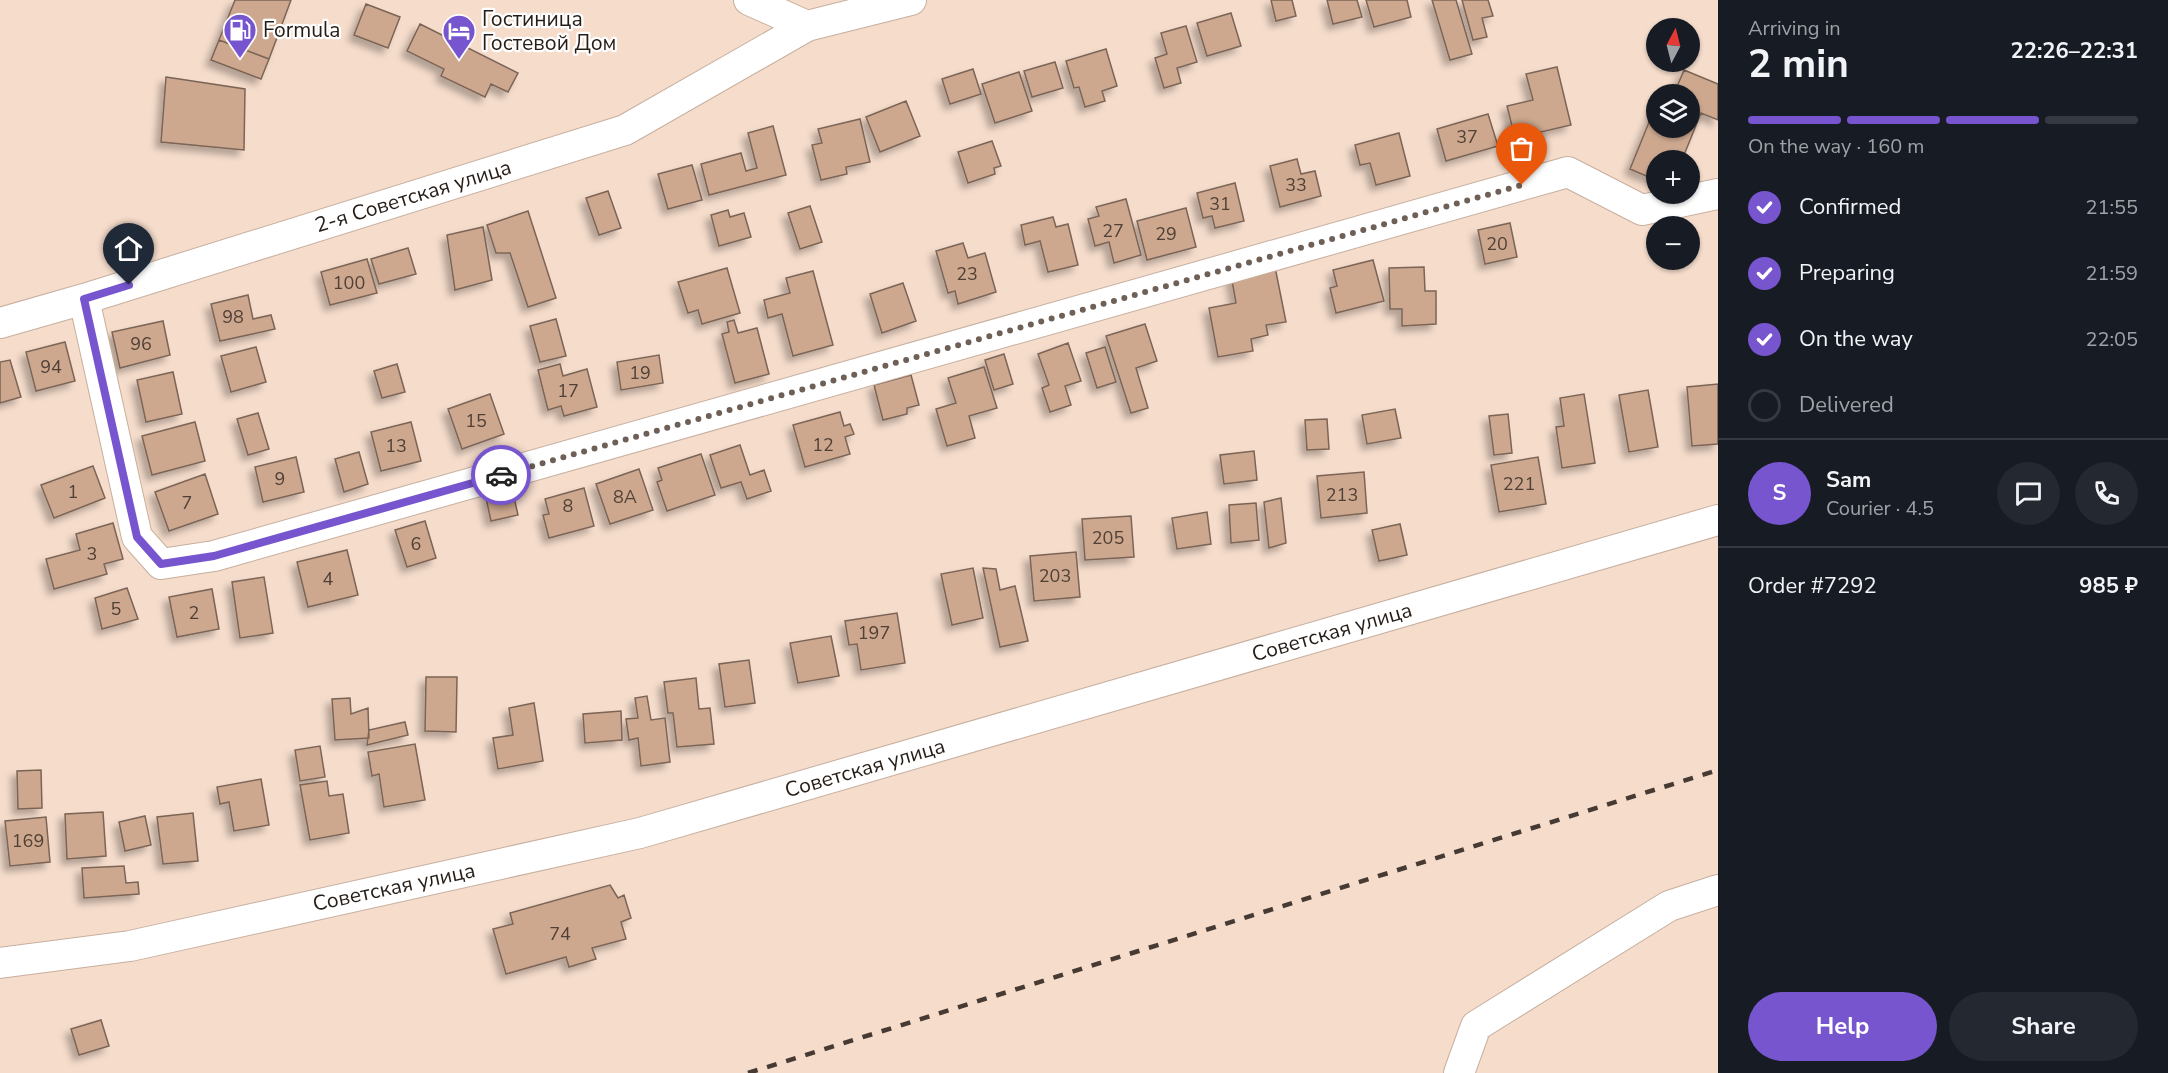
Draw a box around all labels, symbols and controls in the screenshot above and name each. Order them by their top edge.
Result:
place label: Гостиница Гостевой Дом [482,5,616,57]
fuel station icon: Formula [222,12,258,59]
hotel icon: Гостиница Гостевой Дом [441,13,477,60]
text: Arriving in [1748,15,1841,42]
place label: Formula [263,16,340,44]
north arrow [1646,18,1700,72]
map controls [1646,18,1700,270]
text: 22:26–22:31 [2010,36,2138,66]
text: 2 min [1748,38,1849,91]
button: layers [1646,84,1700,138]
pin [1496,123,1547,185]
house number: 37 [1456,125,1478,149]
icon: bag [1505,132,1538,165]
text: On the way · 160 m [1748,133,1924,160]
button: + [1646,150,1700,204]
street label: 2-я Советская улица [311,153,515,239]
house number: 33 [1285,173,1307,197]
icon: check [1748,191,1781,224]
house number: 31 [1209,192,1231,216]
text: Confirmed [1799,192,1901,222]
text: 21:55 [2085,194,2138,221]
button: − [1646,216,1700,270]
house number: 27 [1102,219,1124,243]
house number: 29 [1155,222,1177,246]
pin [103,223,154,285]
icon: home [112,232,145,265]
house number: 20 [1486,232,1508,256]
icon: check [1748,257,1781,290]
text: Preparing [1799,258,1895,288]
text: 21:59 [2085,260,2138,287]
house number: 23 [956,262,978,286]
house number: 100 [333,271,365,295]
house number: 98 [222,305,244,329]
icon: check [1748,323,1781,356]
text: On the way [1799,324,1913,354]
text: 22:05 [2085,326,2138,353]
house number: 96 [130,332,152,356]
house number: 94 [40,355,62,379]
house number: 19 [629,361,651,385]
house number: 17 [557,379,579,403]
text: Delivered [1799,390,1894,420]
house number: 15 [465,409,487,433]
house number: 12 [812,433,834,457]
house number: 13 [385,434,407,458]
courier [471,445,531,505]
icon: car [485,459,518,492]
button: chat [1997,462,2060,525]
button: phone [2075,462,2138,525]
text: Sam [1826,465,1871,495]
house number: 9 [275,467,285,491]
house number: 221 [1503,472,1535,496]
text: S [1773,478,1786,508]
house number: 1 [68,480,78,504]
house number: 213 [1326,483,1358,507]
house number: 8А [613,485,637,509]
house number: 7 [182,491,192,515]
house number: 8 [563,494,573,518]
text: Courier · 4.5 [1826,495,1934,522]
house number: 205 [1092,526,1124,550]
house number: 6 [411,532,421,556]
house number: 3 [87,542,97,566]
house number: 203 [1039,564,1071,588]
house number: 4 [323,567,334,591]
text: Order #7292 [1748,571,1877,601]
text: 985 ₽ [2079,571,2138,601]
street label: Советская улица [1249,596,1415,668]
house number: 5 [111,597,121,621]
house number: 2 [189,601,199,625]
house number: 197 [858,621,890,645]
street label: Советская улица [782,732,948,804]
house number: 169 [12,829,44,853]
street label: Советская улица [310,856,478,918]
house number: 74 [549,922,571,946]
button: Help [1748,992,1937,1061]
button: Share [1949,992,2138,1061]

